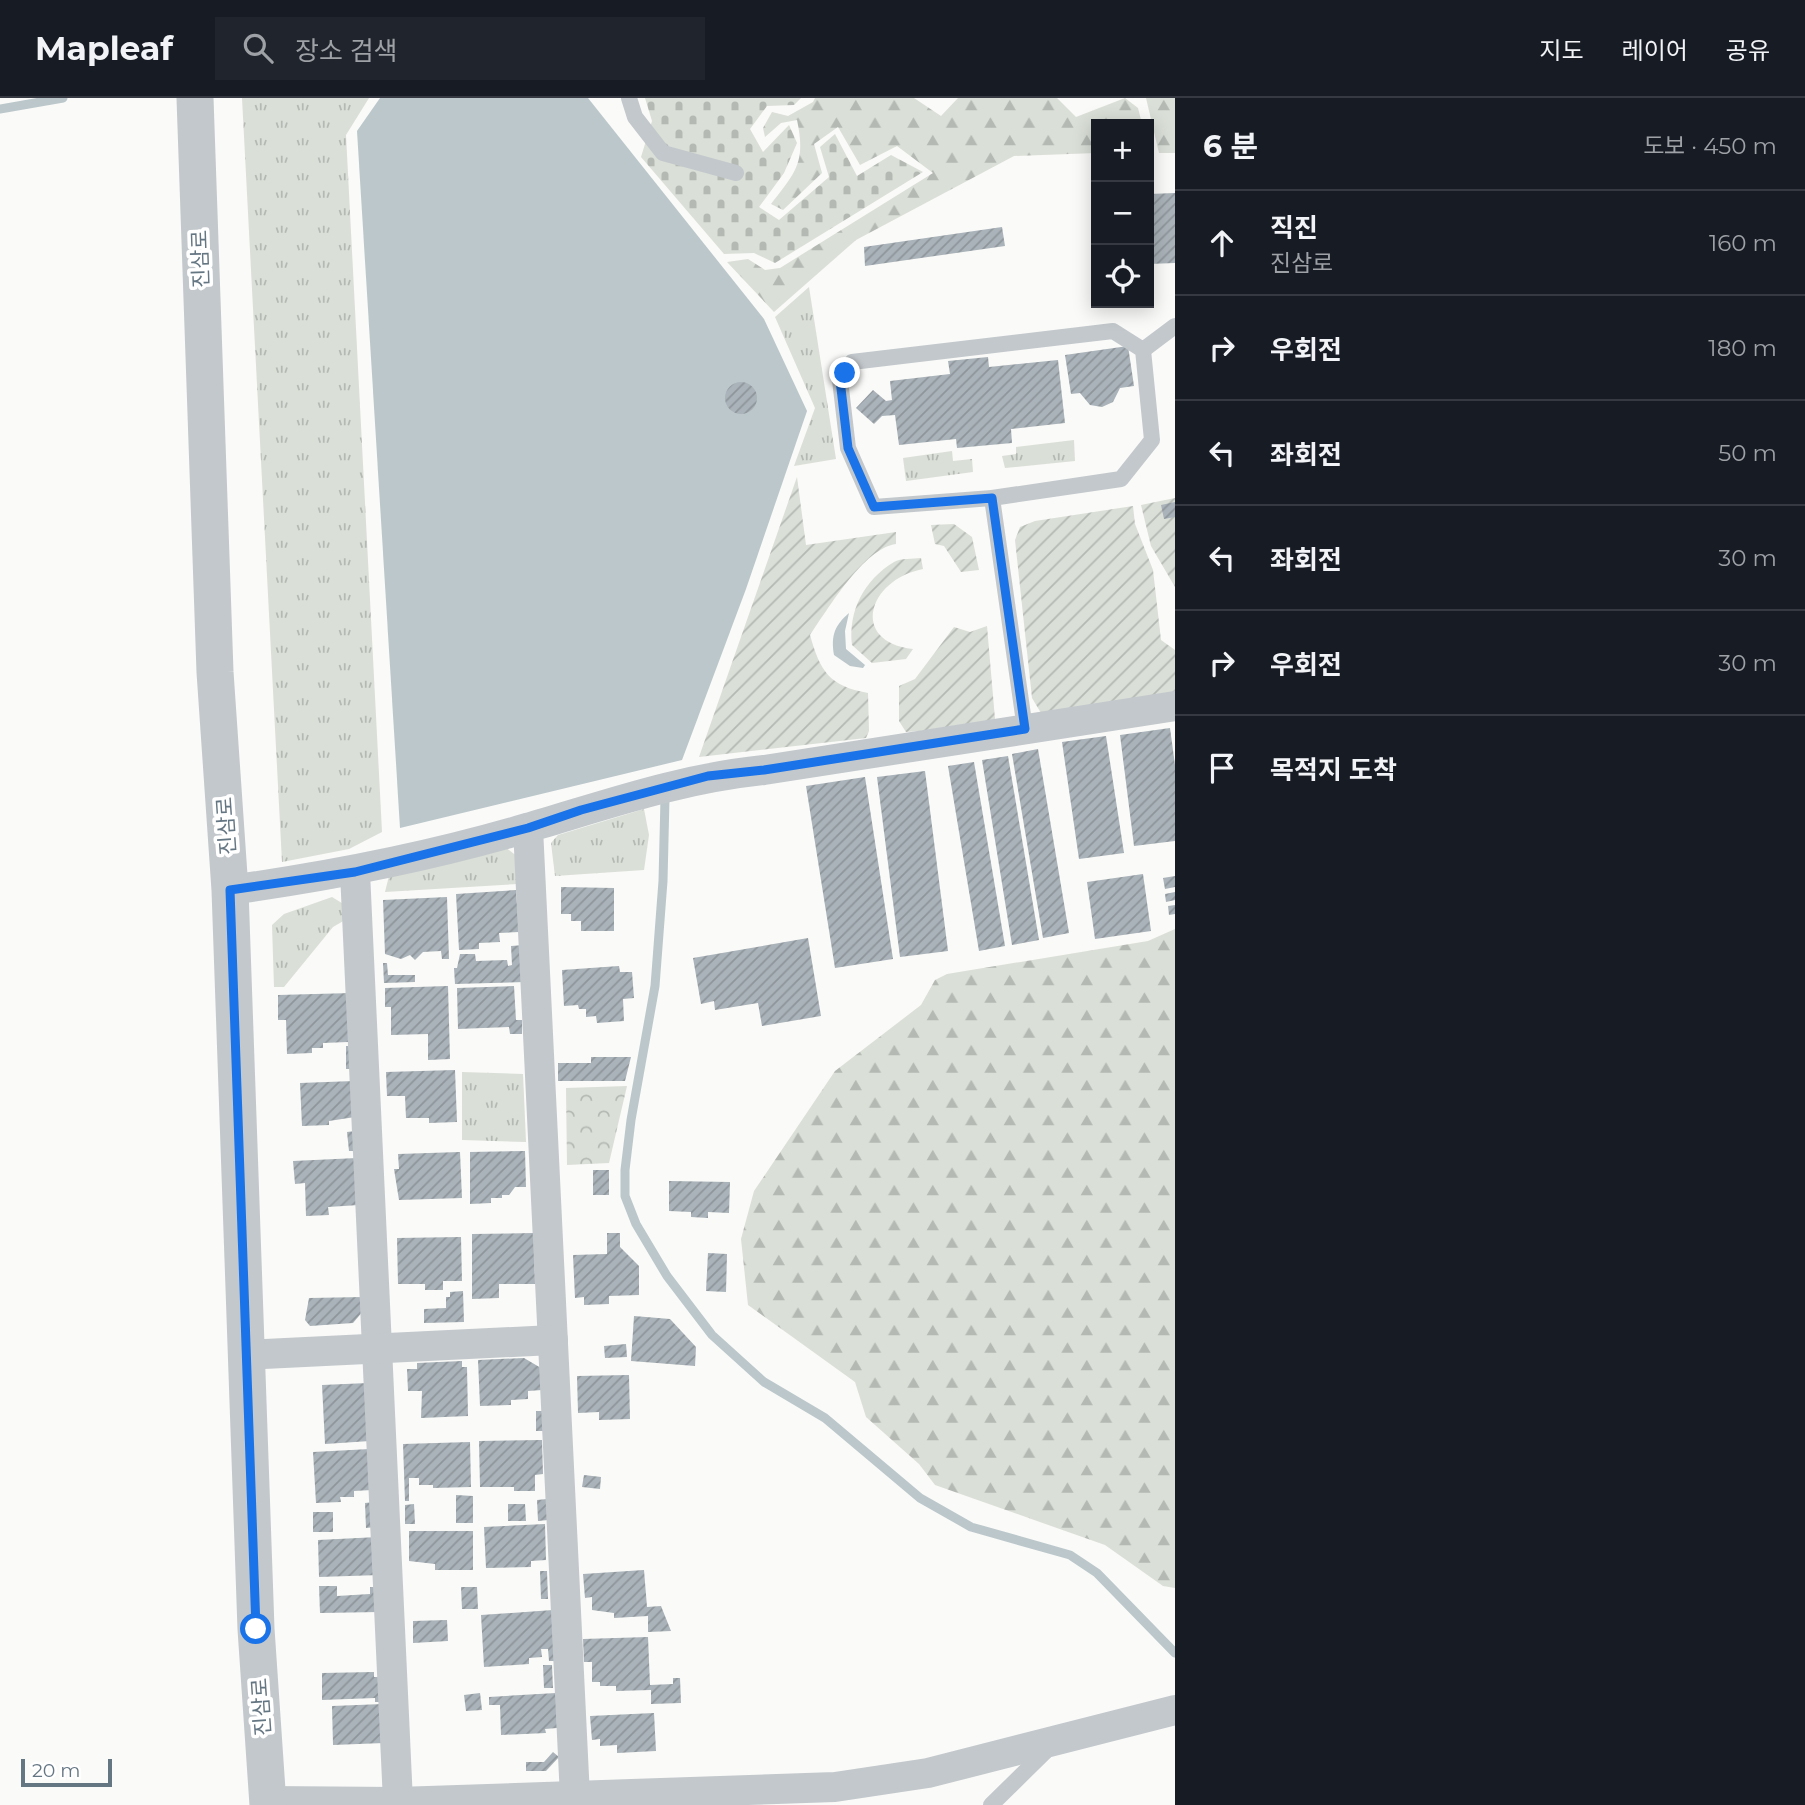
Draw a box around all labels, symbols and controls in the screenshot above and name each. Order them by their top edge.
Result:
search box [215,17,705,80]
text: Mapleaf [35,28,173,68]
icon: search [239,29,277,67]
text: 장소 검색 [295,35,398,67]
text: 지도 [1539,36,1584,65]
text: 레이어 [1622,36,1688,65]
text: 공유 [1726,36,1770,65]
map controls [1091,119,1154,308]
button: + [1091,119,1154,182]
text: 6 분 [1203,128,1258,165]
text: 도보 · 450 m [1643,132,1777,160]
button: − [1091,182,1154,245]
text: 직진 [1270,212,1318,244]
icon: ahead [1203,224,1241,262]
text: 160 m [1709,229,1777,257]
street label: 진삼로 [186,230,214,288]
button: locate [1091,245,1154,308]
text: 진삼로 [1270,249,1333,277]
icon: right [1203,329,1241,367]
text: 우회전 [1270,334,1342,366]
text: 180 m [1708,334,1777,362]
route end [829,357,860,388]
icon: left [1203,434,1241,472]
text: 좌회전 [1270,439,1342,471]
text: 50 m [1718,439,1777,467]
icon: left [1203,539,1241,577]
text: 좌회전 [1270,544,1342,576]
text: 30 m [1718,544,1777,572]
icon: right [1203,644,1241,682]
text: 우회전 [1270,649,1342,681]
text: 30 m [1718,649,1777,677]
icon: arrive [1203,749,1241,787]
text: 목적지 도착 [1270,754,1397,786]
street label: 진삼로 [212,796,240,856]
route start [240,1613,271,1644]
street label: 진삼로 [247,1677,275,1737]
scale bar [21,1756,112,1788]
text: 20 m [32,1759,80,1782]

